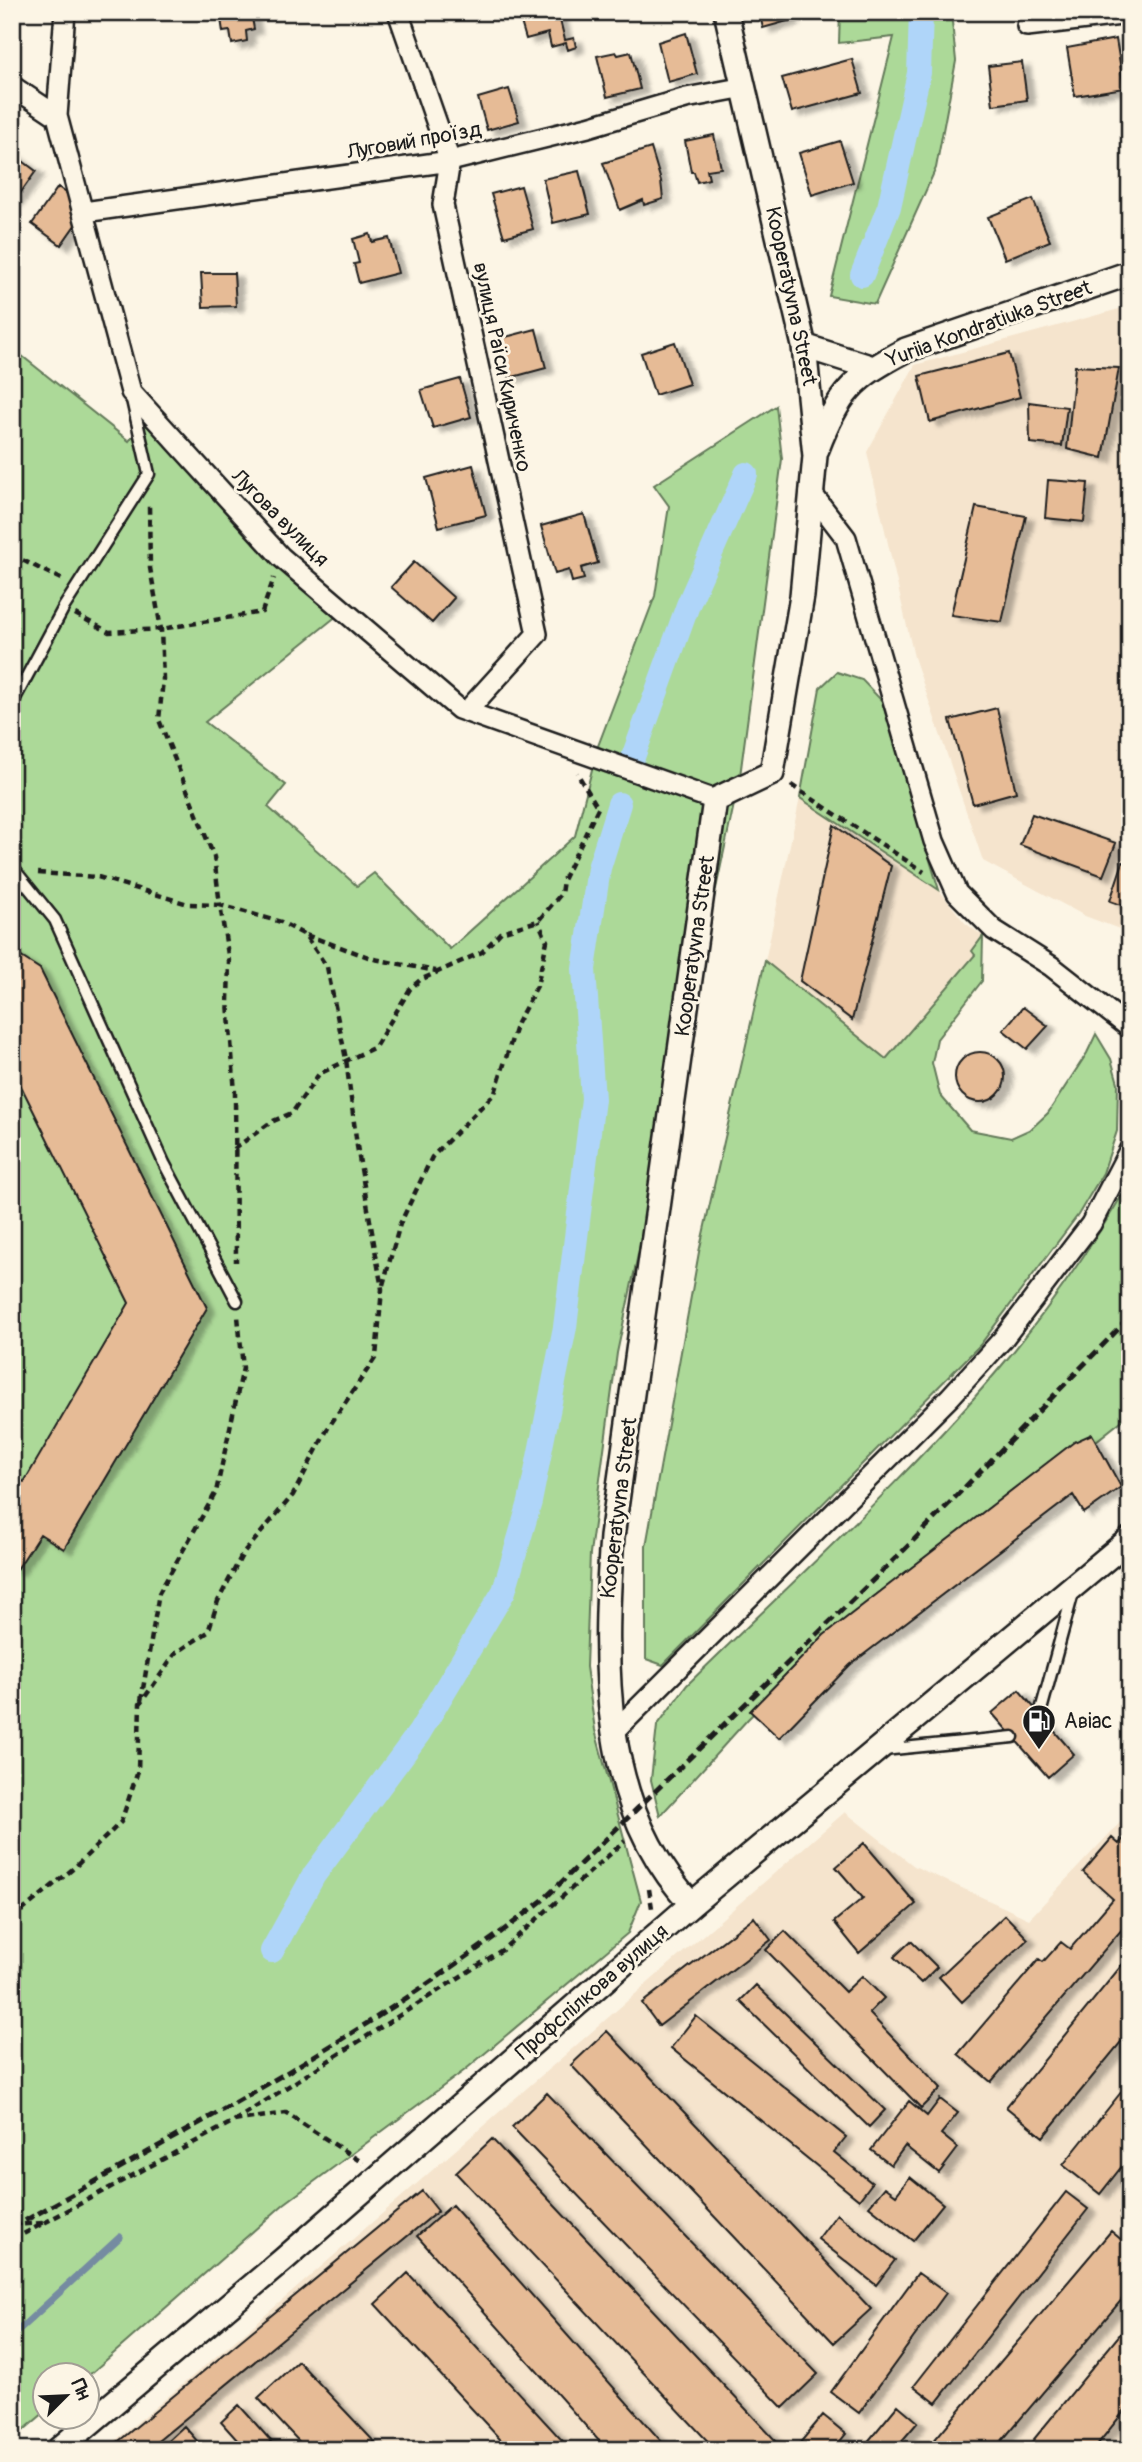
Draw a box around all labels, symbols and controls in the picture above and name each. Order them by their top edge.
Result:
street label: Луговий проїзд [344,116,484,166]
street label: Kooperatyvna Street [759,204,823,389]
street label: вулиця Раїси Кириченко [467,260,537,474]
street label: Yuriia Kondratiuka Street [882,274,1096,374]
street label: Лугова вулиця [225,463,335,573]
street label: Kooperatyvna Street [669,853,721,1038]
street label: Kooperatyvna Street [594,1415,644,1600]
fuel station icon: Авіас [1020,1702,1058,1751]
place label: Авіас [1064,1708,1112,1735]
street label: Профспілкова вулиця [510,1918,674,2066]
north arrow [32,2360,102,2430]
text: Пн [65,2375,96,2404]

